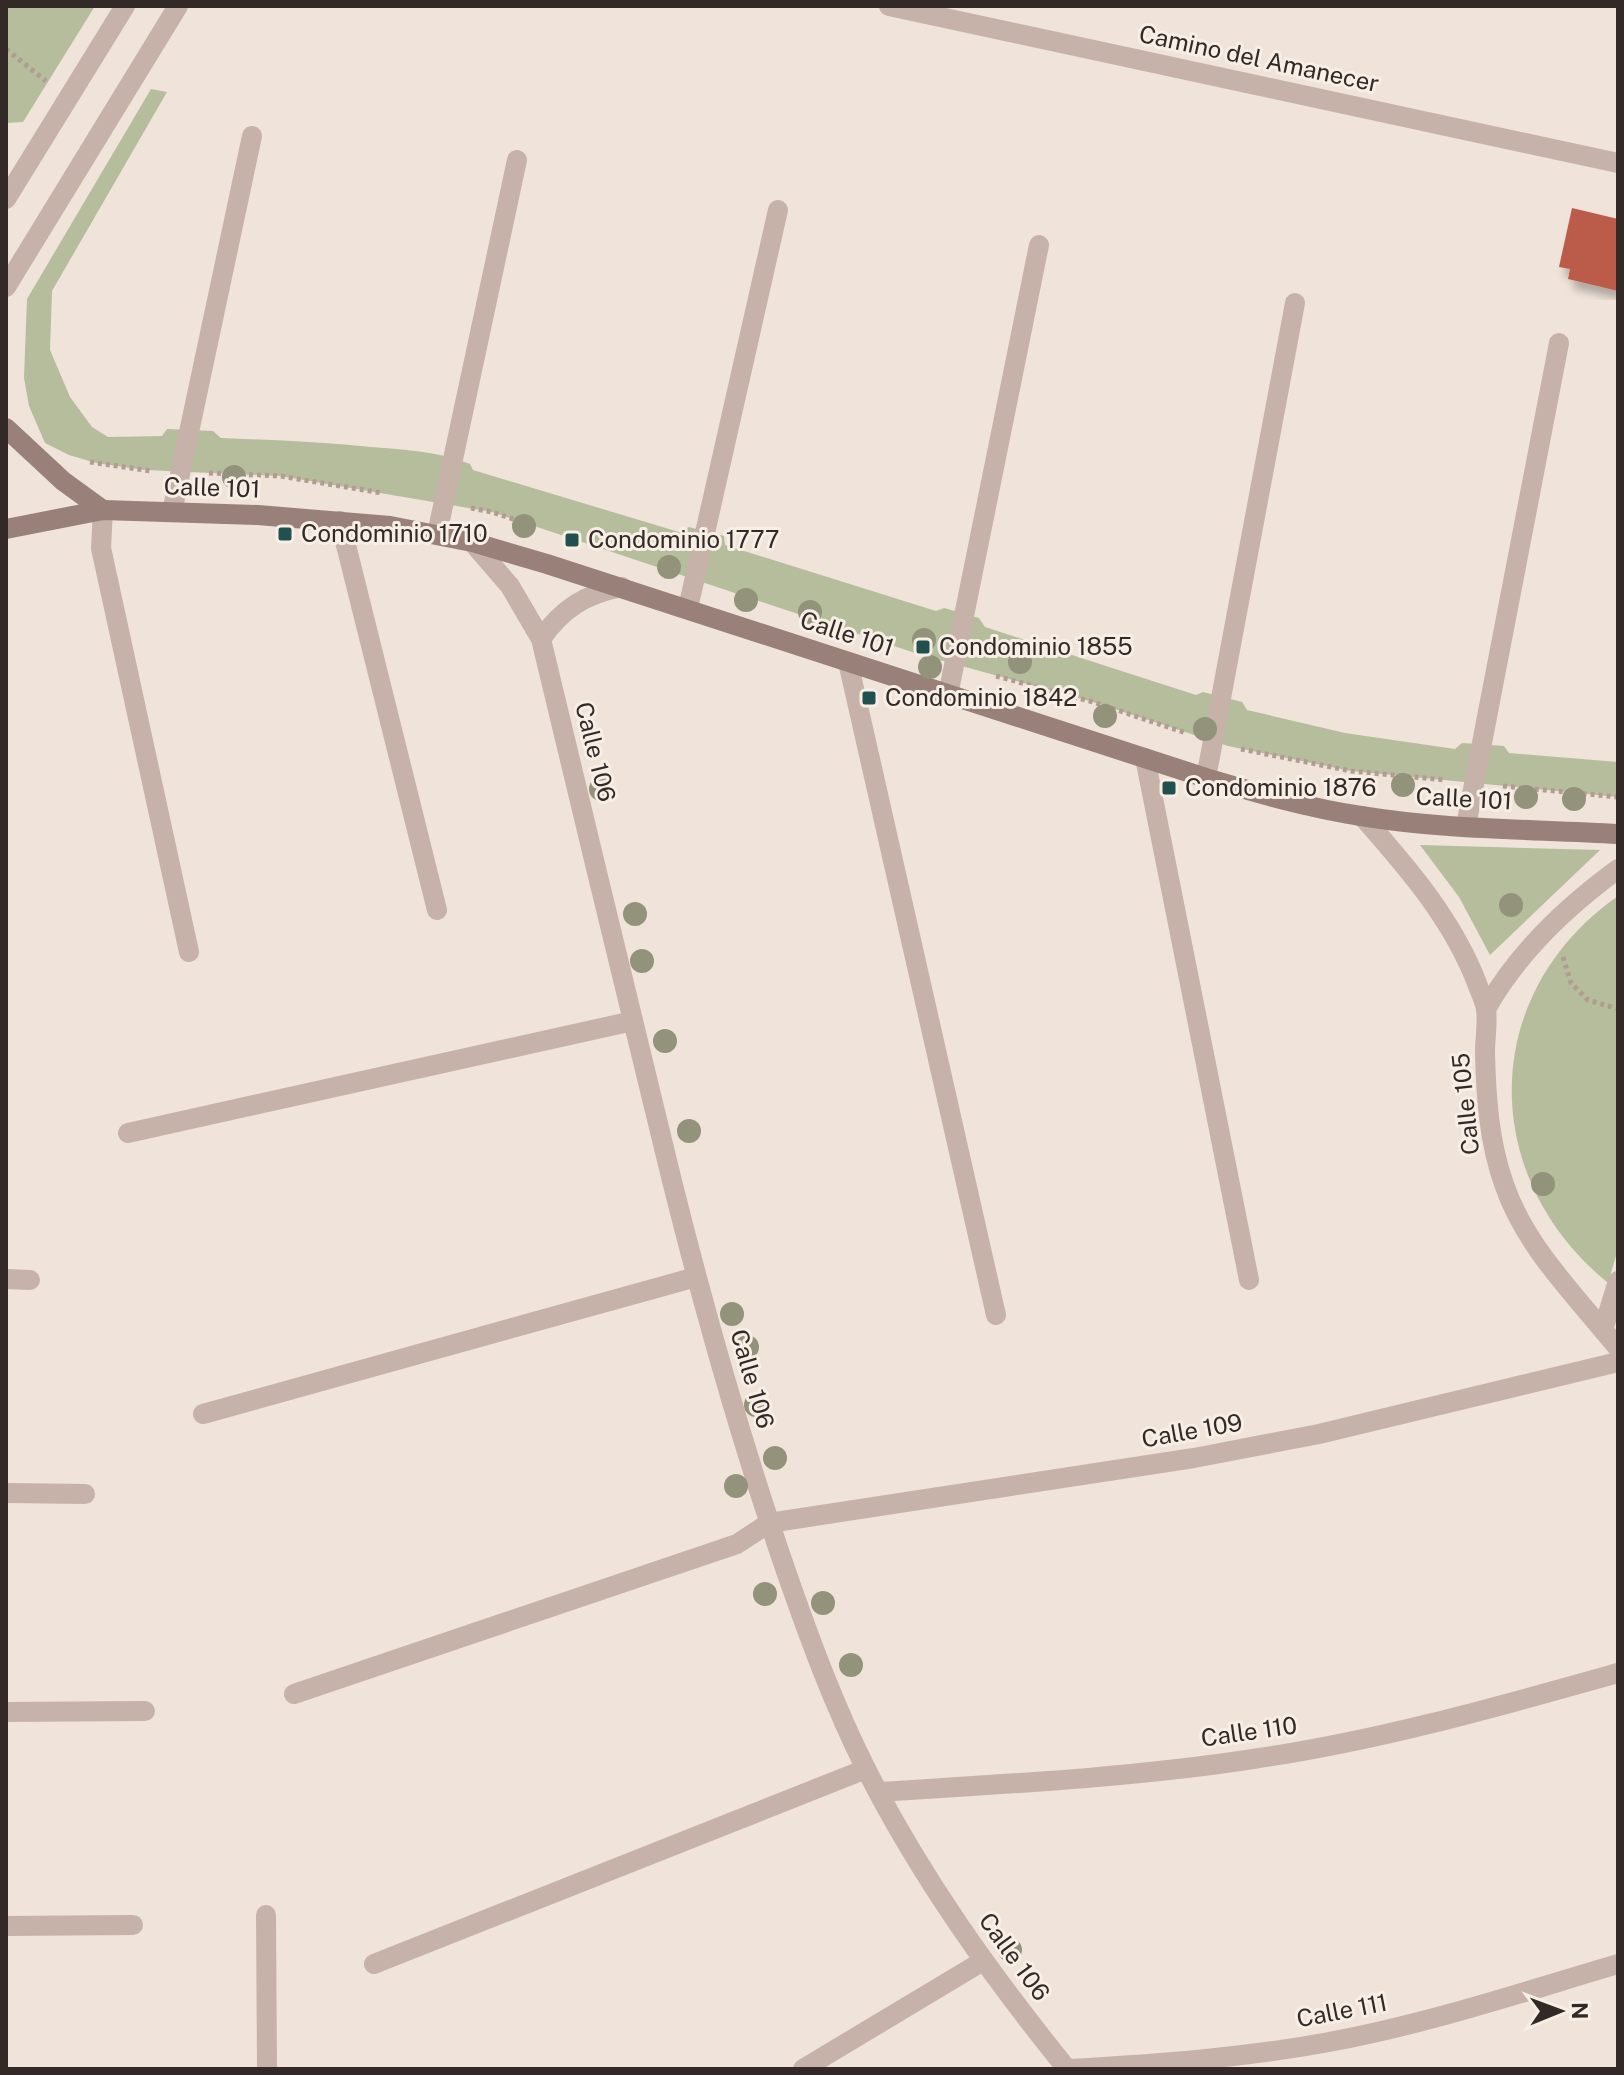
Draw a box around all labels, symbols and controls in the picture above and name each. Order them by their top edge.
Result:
street label: Camino del Amanecer [1137,19,1382,97]
street label: Calle 101 [163,471,261,503]
place label: Condominio 1710 [301,519,488,547]
marker: Condominio 1710 [276,525,294,543]
place label: Condominio 1777 [588,525,779,553]
marker: Condominio 1777 [563,531,581,549]
street label: Calle 101 [797,605,898,661]
place label: Condominio 1855 [939,632,1133,660]
marker: Condominio 1855 [914,638,932,656]
place label: Condominio 1842 [885,683,1077,711]
marker: Condominio 1842 [860,689,878,707]
street label: Calle 106 [570,699,622,805]
place label: Condominio 1876 [1185,773,1376,801]
marker: Condominio 1876 [1160,779,1178,797]
street label: Calle 101 [1415,781,1513,815]
street label: Calle 105 [1446,1052,1484,1156]
street label: Calle 106 [725,1326,780,1431]
street label: Calle 109 [1139,1407,1244,1453]
street label: Calle 110 [1199,1710,1299,1752]
street label: Calle 106 [974,1907,1056,2006]
north arrow [1520,1971,1600,2051]
street label: Calle 111 [1294,1988,1390,2033]
text: N [1567,2002,1593,2019]

